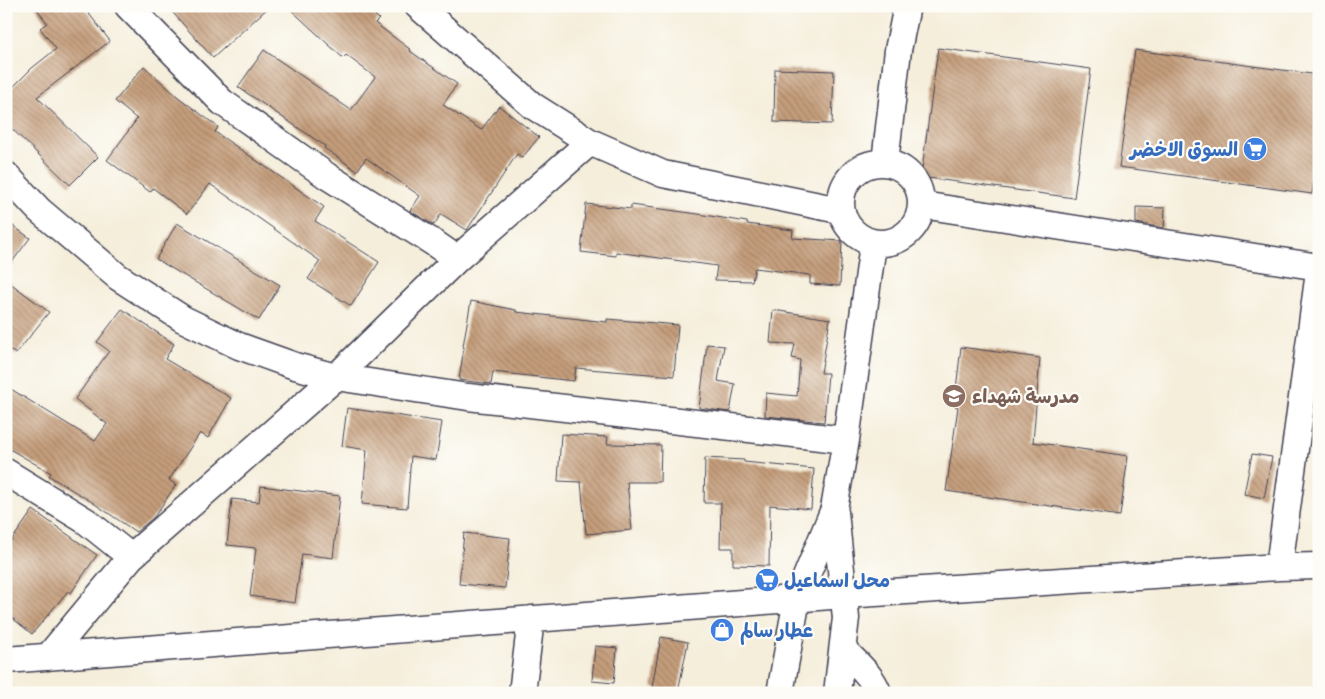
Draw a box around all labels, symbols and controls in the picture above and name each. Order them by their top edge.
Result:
supermarket icon: السوق الاخضر [1242,136,1268,162]
place label: السوق الاخضر [1128,138,1238,162]
school or university icon: مدرسة شهداء [941,383,967,409]
place label: مدرسة شهداء [972,385,1080,408]
supermarket icon: محل اسماعيل [754,567,780,593]
place label: محل اسماعيل [784,569,890,592]
shop icon: عطار سالم [709,617,735,643]
place label: عطار سالم [740,619,813,645]

